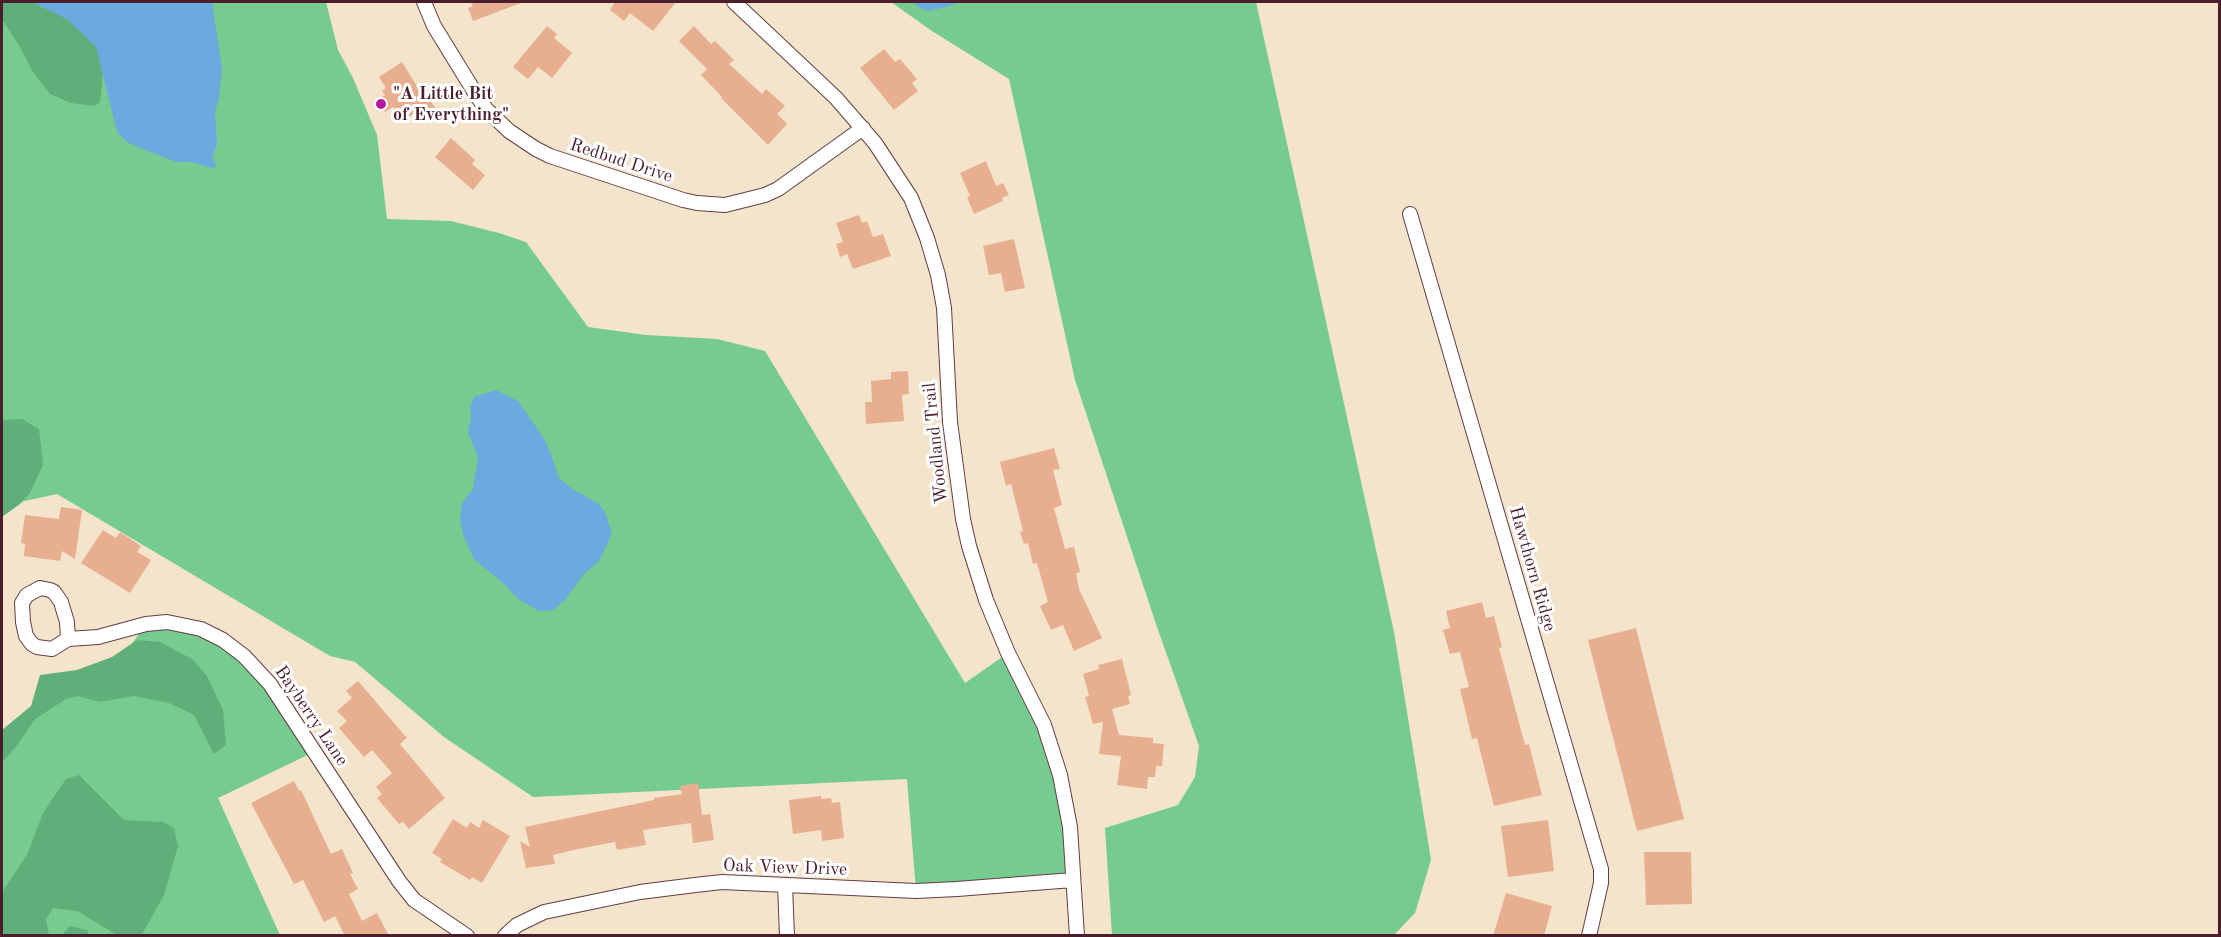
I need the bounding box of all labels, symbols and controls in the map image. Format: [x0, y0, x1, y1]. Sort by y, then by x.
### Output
place label: "A Little Bit of Everything" [393, 83, 509, 125]
marker: "A Little Bit of Everything" [374, 97, 388, 111]
street label: Redbud Drive [567, 134, 675, 188]
street label: Woodland Trail [919, 381, 953, 505]
street label: Hawthorn Ridge [1504, 504, 1560, 634]
street label: Bayberry Lane [270, 662, 352, 770]
street label: Oak View Drive [722, 855, 848, 881]

